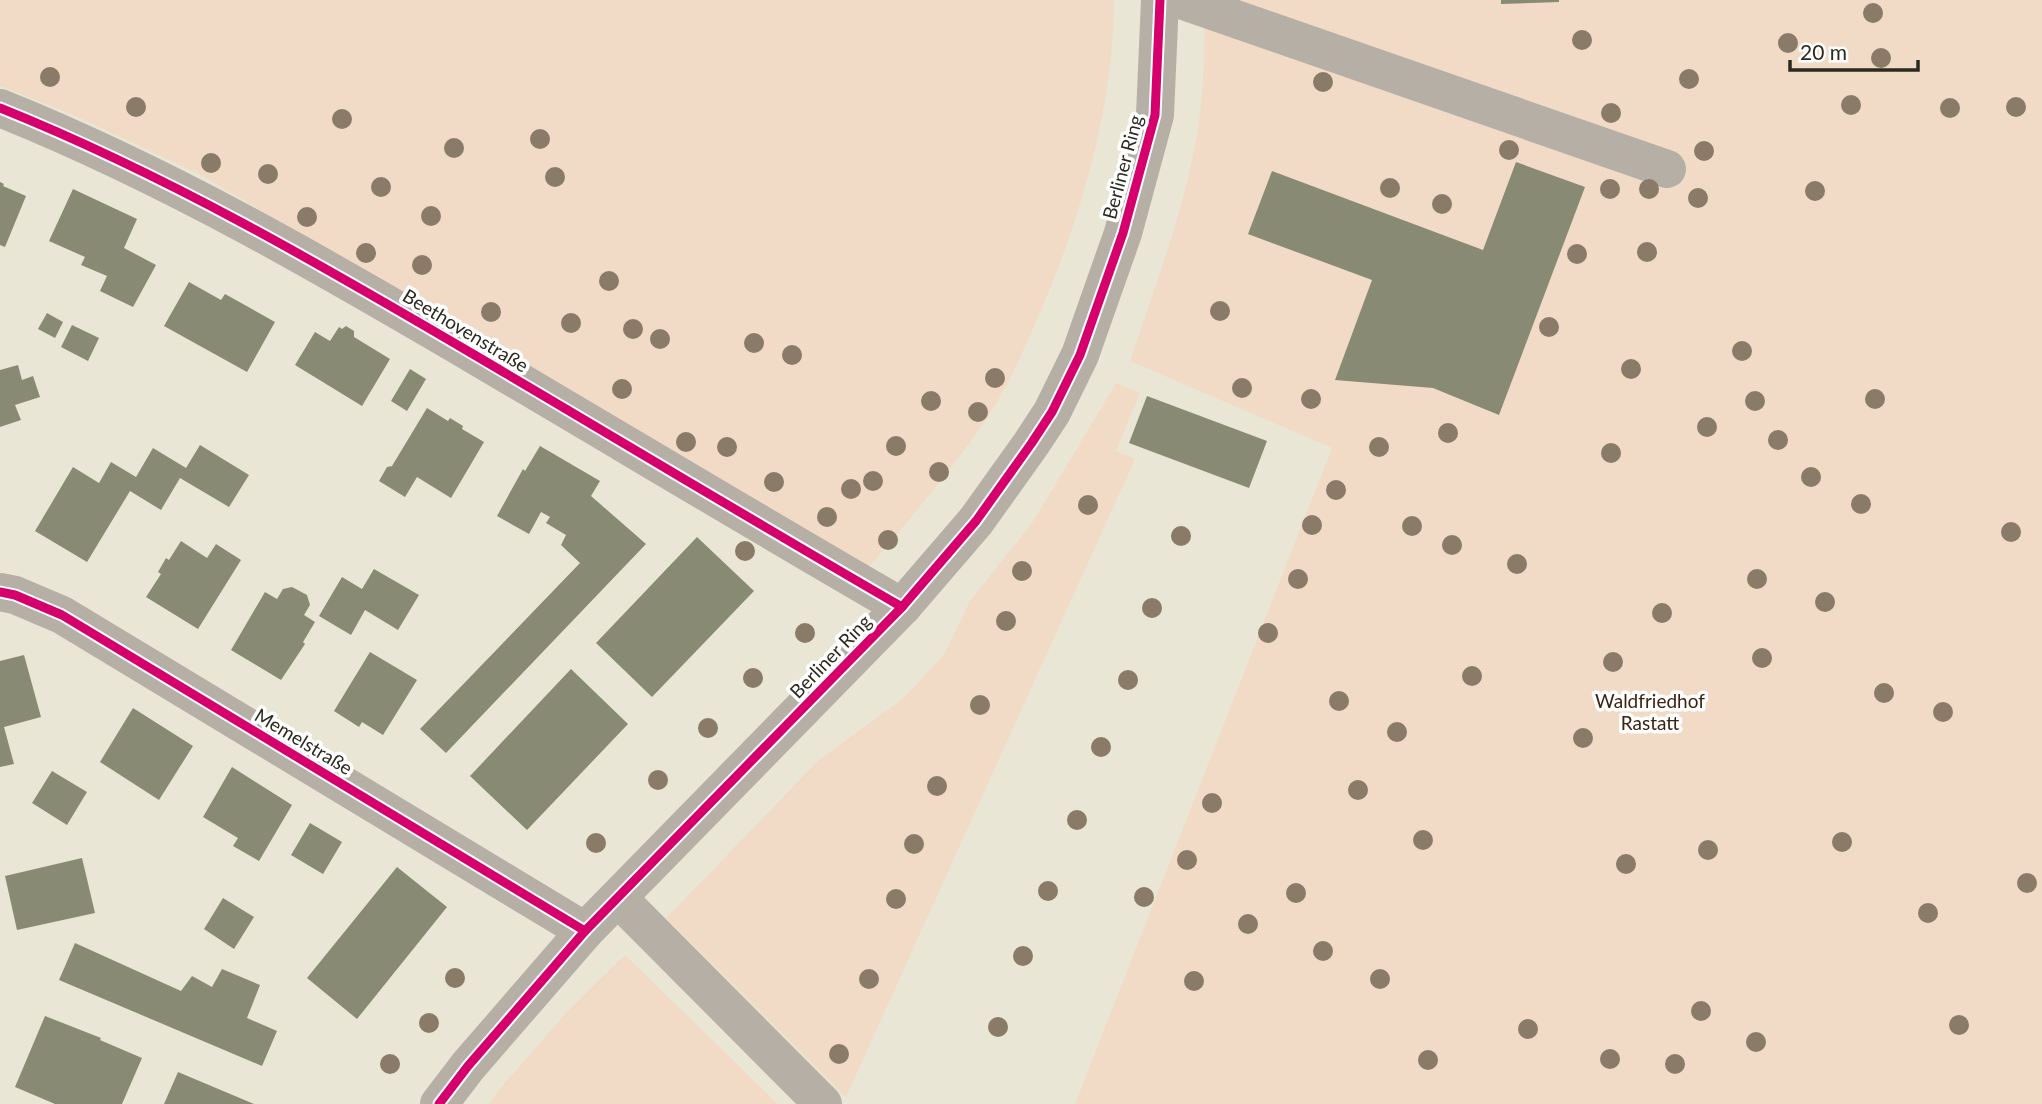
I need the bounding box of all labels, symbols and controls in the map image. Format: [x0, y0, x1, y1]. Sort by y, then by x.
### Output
scale bar [1790, 28, 1918, 72]
text: 20 m [1800, 39, 1847, 64]
street label: Berliner Ring [1097, 112, 1147, 222]
street label: Beethovenstraße [399, 283, 533, 377]
street label: Berliner Ring [785, 609, 876, 702]
park label: Waldfriedhof Rastatt [1595, 689, 1705, 734]
street label: Memelstraße [251, 703, 357, 779]

